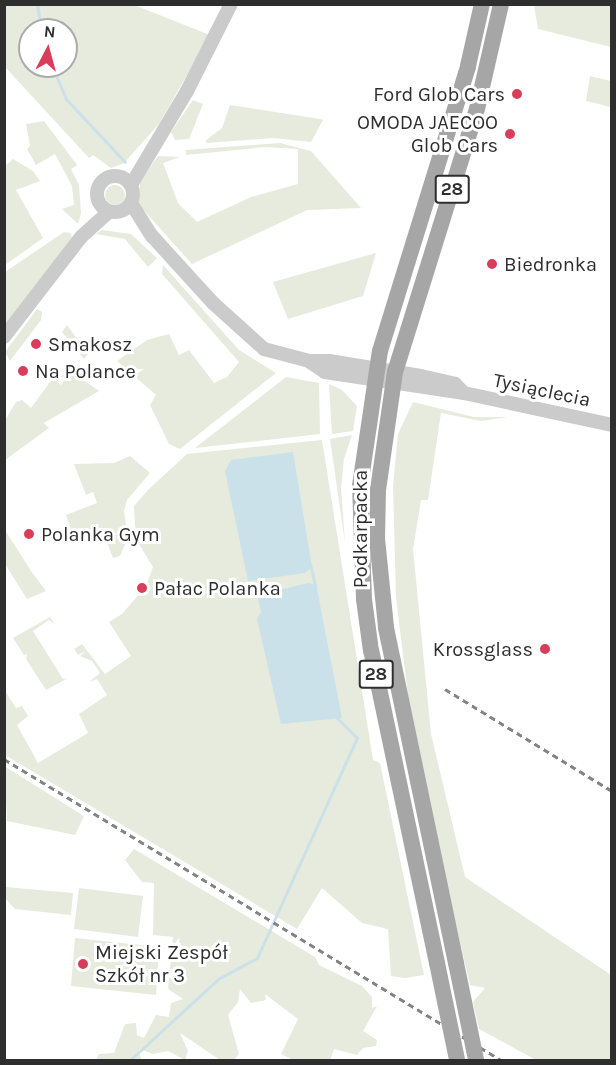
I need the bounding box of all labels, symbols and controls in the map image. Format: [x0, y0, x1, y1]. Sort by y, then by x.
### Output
north arrow [18, 18, 78, 78]
text: N [43, 22, 56, 42]
place label: Ford Glob Cars [373, 82, 505, 106]
marker: Ford Glob Cars [510, 87, 524, 101]
place label: OMODA JAECOO Glob Cars [357, 110, 498, 157]
marker: OMODA JAECOO Glob Cars [503, 127, 517, 141]
road number: 28 [434, 174, 470, 204]
place label: Biedronka [504, 252, 597, 276]
marker: Biedronka [485, 257, 499, 271]
place label: Smakosz [48, 332, 132, 356]
marker: Smakosz [29, 337, 43, 351]
place label: Na Polance [35, 359, 136, 383]
marker: Na Polance [16, 364, 30, 378]
street label: Tysiąclecia [491, 368, 593, 412]
street label: Podkarpacka [348, 470, 372, 588]
place label: Polanka Gym [41, 522, 160, 546]
marker: Polanka Gym [22, 527, 36, 541]
place label: Pałac Polanka [154, 576, 281, 600]
marker: Pałac Polanka [135, 581, 149, 595]
place label: Krossglass [433, 637, 533, 661]
marker: Krossglass [538, 642, 552, 656]
road number: 28 [358, 659, 394, 689]
place label: Miejski Zespół Szkół nr 3 [95, 940, 228, 987]
marker: Miejski Zespół Szkół nr 3 [76, 957, 90, 971]

